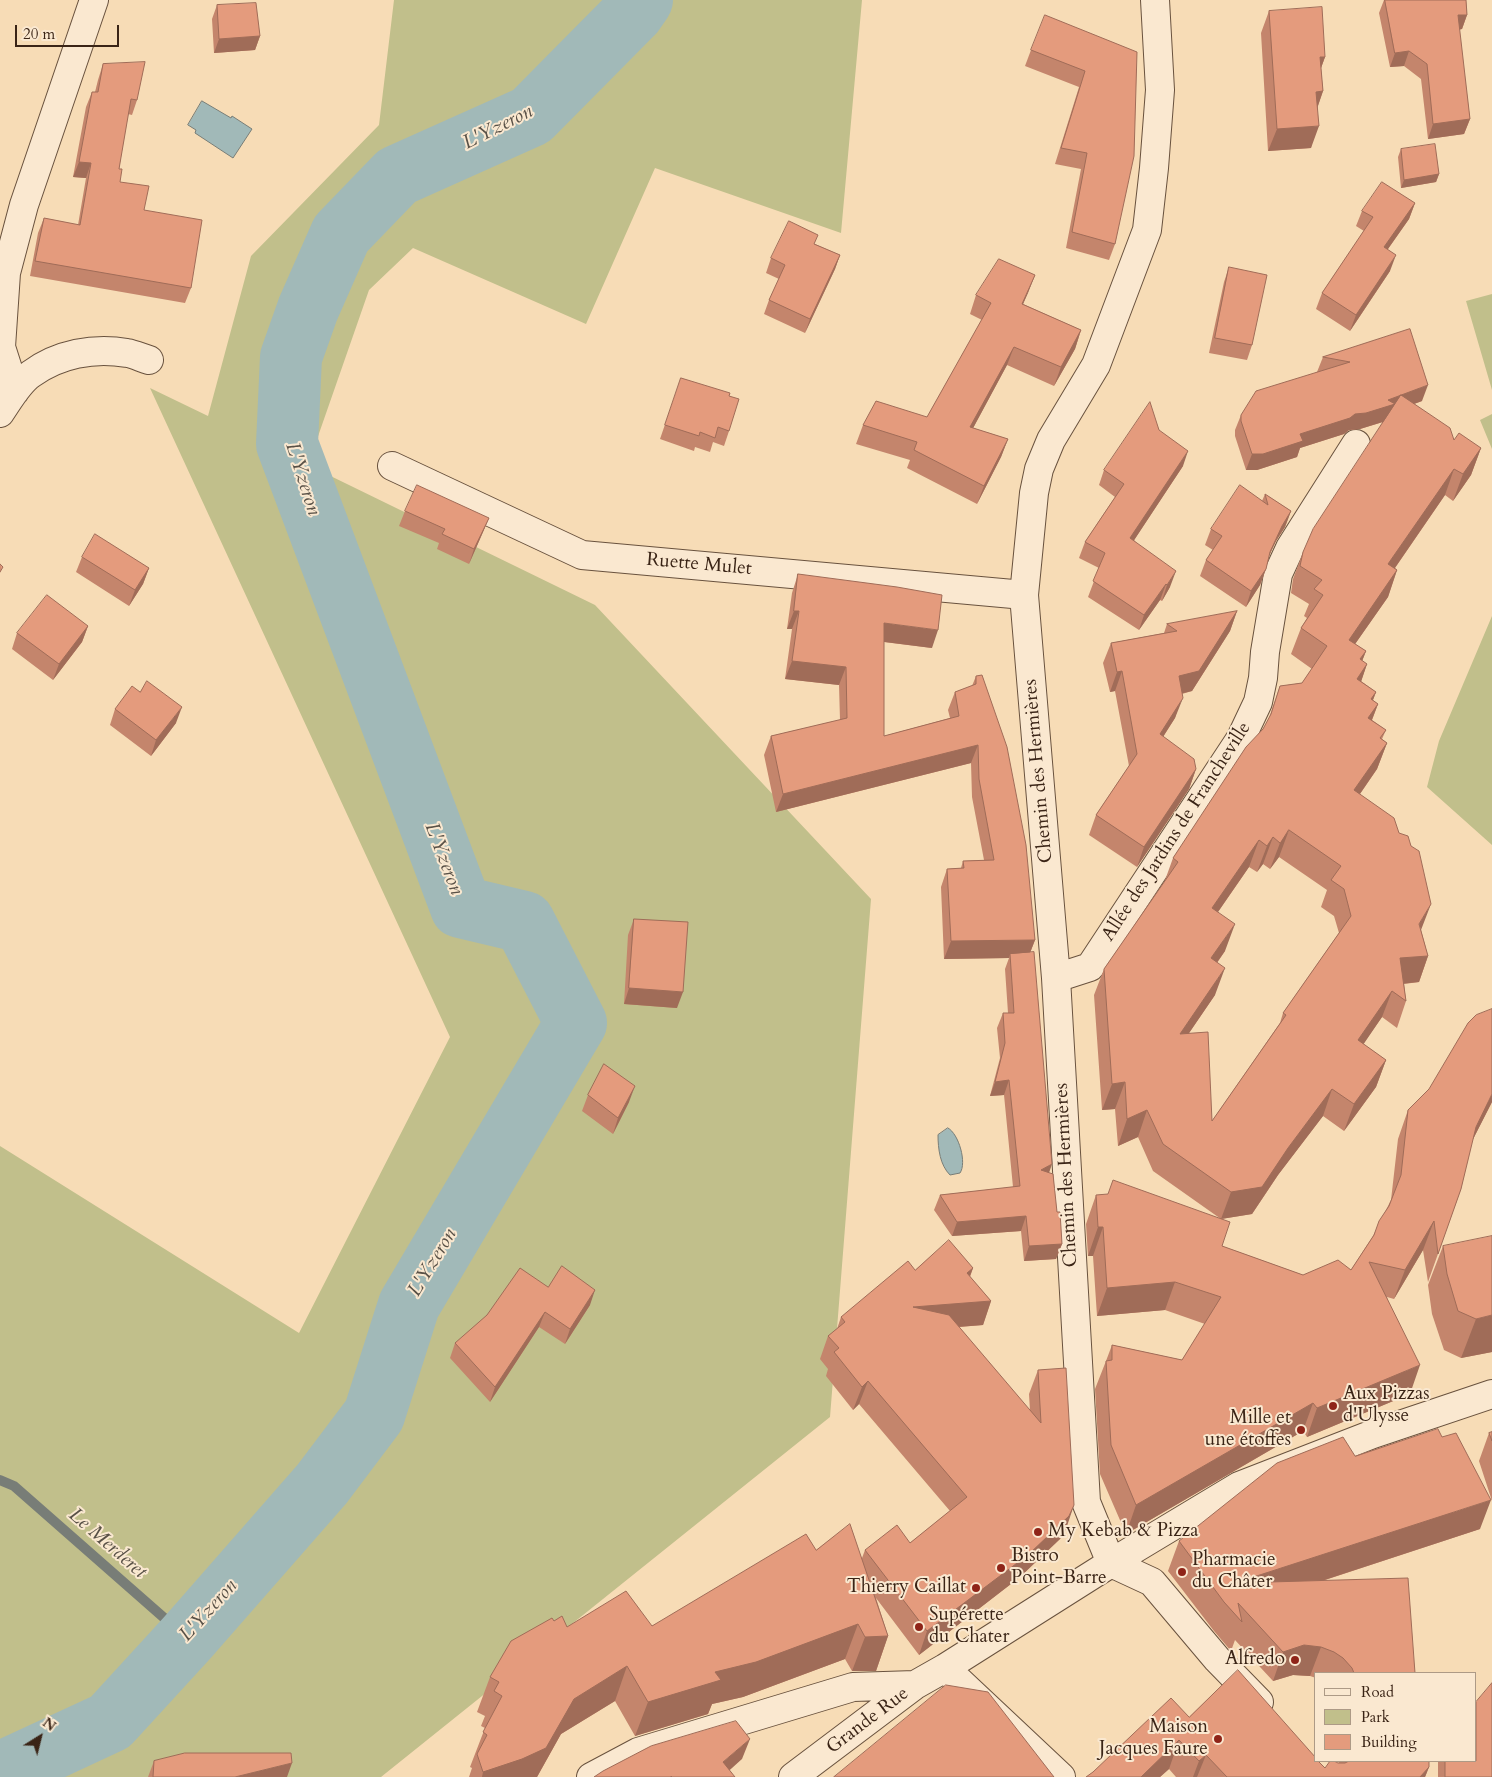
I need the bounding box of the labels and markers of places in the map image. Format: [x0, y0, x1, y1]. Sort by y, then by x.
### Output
place label: Aux Pizzas d'Ulysse [1343, 1384, 1430, 1428]
marker: Aux Pizzas d'Ulysse [1327, 1400, 1339, 1412]
place label: Mille et une étoffes [1205, 1408, 1291, 1452]
marker: Mille et une étoffes [1295, 1424, 1307, 1436]
place label: My Kebab & Pizza [1048, 1521, 1198, 1543]
marker: My Kebab & Pizza [1032, 1526, 1044, 1538]
place label: Bistro Point-Barre [1011, 1546, 1107, 1590]
place label: Pharmacie du Châter [1192, 1550, 1276, 1594]
marker: Bistro Point-Barre [995, 1562, 1007, 1574]
marker: Pharmacie du Châter [1176, 1566, 1188, 1578]
place label: Thierry Caillat [847, 1577, 966, 1599]
marker: Thierry Caillat [970, 1582, 982, 1594]
place label: Supérette du Chater [929, 1605, 1009, 1649]
marker: Supérette du Chater [913, 1621, 925, 1633]
place label: Alfredo [1225, 1649, 1285, 1671]
marker: Alfredo [1289, 1654, 1301, 1666]
place label: Maison Jacques Faure [1099, 1717, 1208, 1761]
marker: Maison Jacques Faure [1212, 1733, 1224, 1745]

